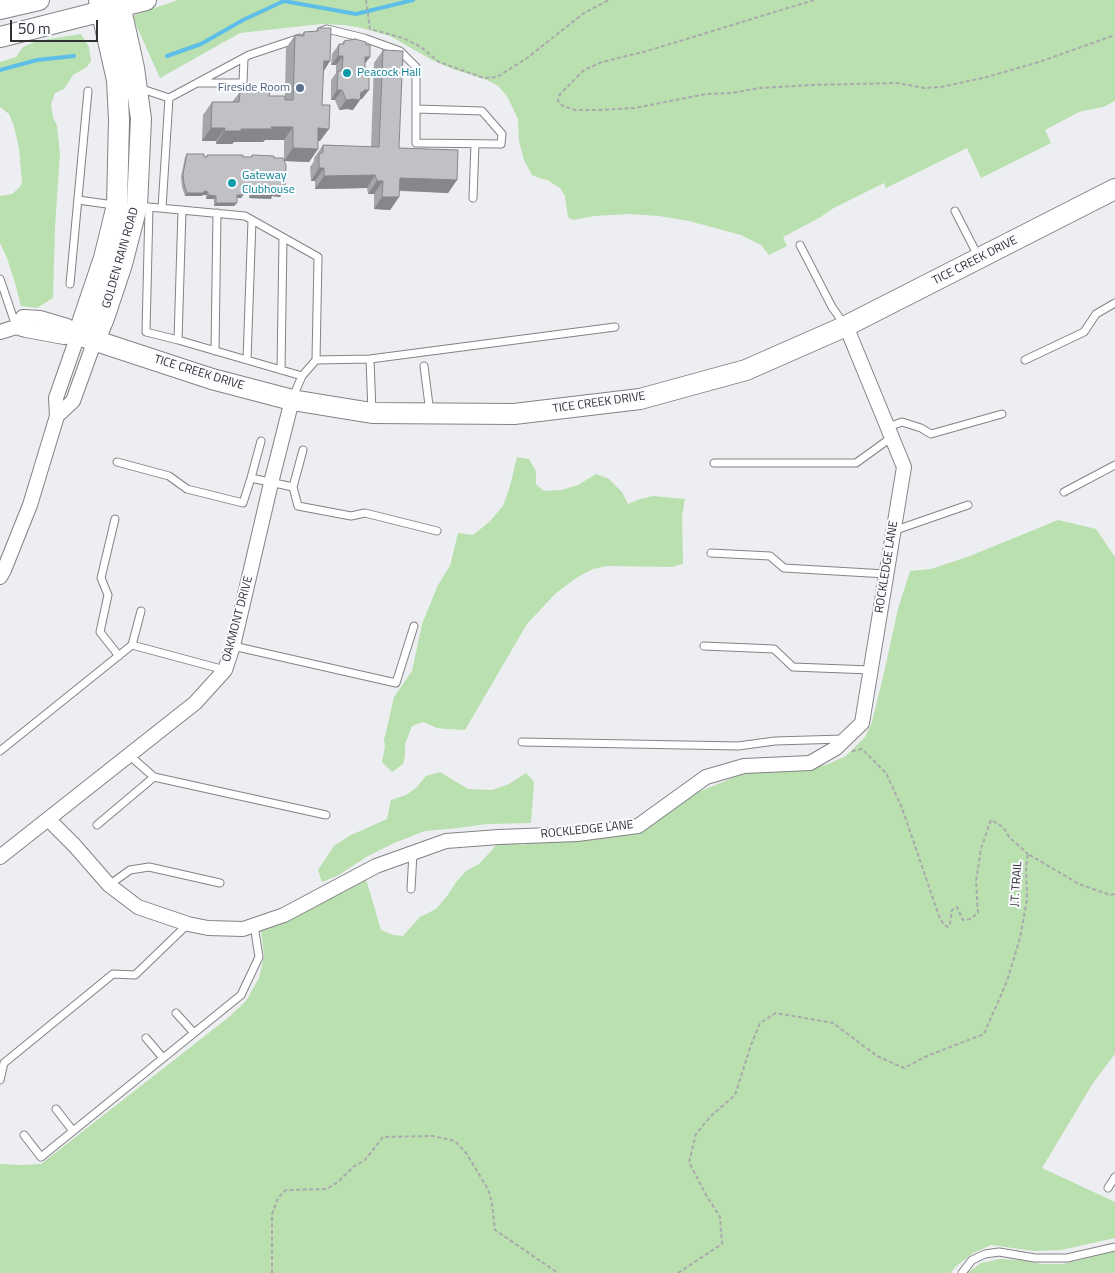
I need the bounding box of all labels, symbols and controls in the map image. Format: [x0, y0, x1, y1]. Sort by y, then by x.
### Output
scale bar [12, 10, 100, 42]
text: 50 m [18, 17, 51, 40]
place label: Peacock Hall [357, 66, 421, 80]
marker: Peacock Hall [341, 67, 353, 79]
place label: Fireside Room [218, 81, 290, 95]
marker: Fireside Room [294, 82, 306, 94]
place label: Gateway Clubhouse [242, 169, 295, 197]
marker: Gateway Clubhouse [226, 177, 238, 189]
street label: GOLDEN RAIN ROAD [100, 206, 142, 310]
street label: TICE CREEK DRIVE [930, 233, 1020, 289]
street label: TICE CREEK DRIVE [152, 352, 246, 394]
street label: TICE CREEK DRIVE [552, 389, 646, 417]
street label: ROCKLEDGE LANE [873, 520, 901, 614]
street label: OAKMONT DRIVE [220, 574, 256, 664]
street label: ROCKLEDGE LANE [540, 818, 634, 842]
street label: J.T. TRAIL [1008, 861, 1026, 907]

